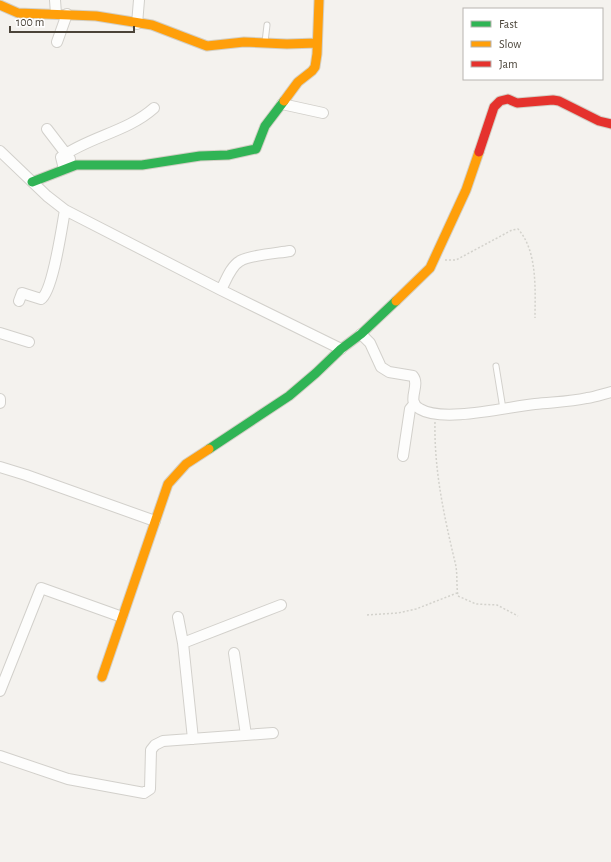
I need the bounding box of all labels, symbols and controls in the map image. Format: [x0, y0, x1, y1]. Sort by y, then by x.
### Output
scale bar [10, 8, 134, 34]
legend [463, 8, 603, 80]
text: 100 m [16, 16, 44, 28]
text: Fast [499, 18, 518, 30]
text: Slow [499, 38, 521, 50]
text: Jam [499, 58, 518, 70]

